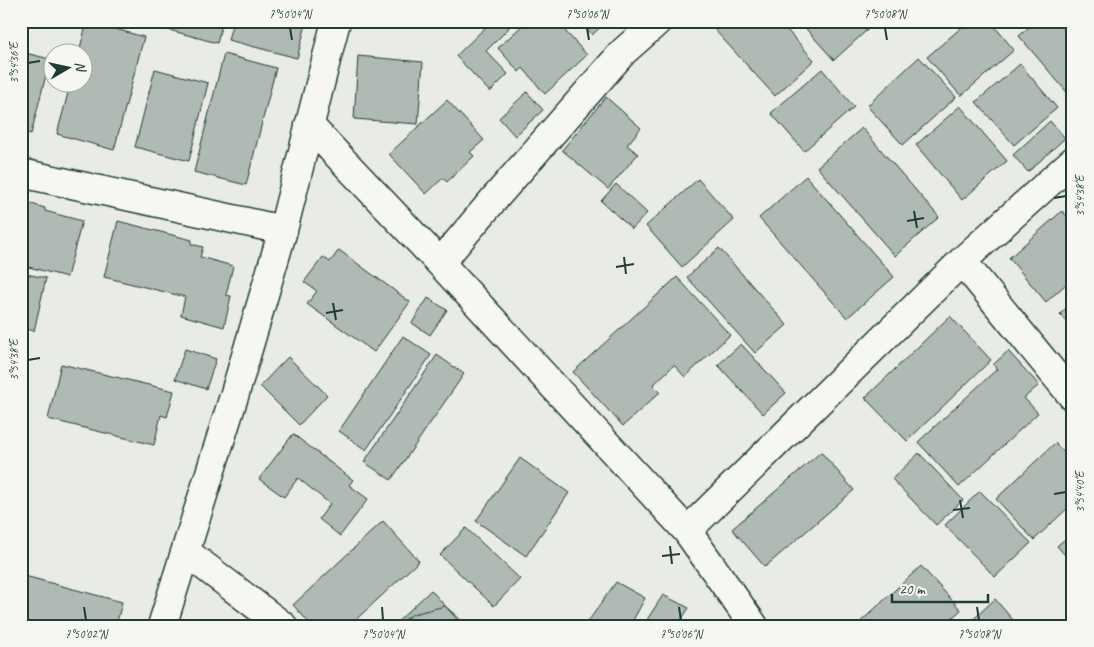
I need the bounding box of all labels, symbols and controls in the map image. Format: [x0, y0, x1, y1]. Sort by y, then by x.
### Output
text: 7°50'04"N [269, 6, 313, 22]
text: 7°50'06"N [566, 6, 610, 22]
text: 7°50'08"N [864, 6, 908, 22]
text: 3°54'36"E [6, 41, 22, 84]
north arrow [42, 42, 92, 92]
text: N [71, 60, 90, 74]
text: 3°54'38"E [1072, 174, 1088, 217]
text: 3°54'38"E [6, 338, 22, 381]
text: 3°54'40"E [1072, 470, 1088, 513]
scale bar [892, 572, 988, 604]
text: 20 m [899, 580, 926, 599]
text: 7°50'02"N [65, 626, 109, 642]
text: 7°50'04"N [362, 626, 406, 642]
text: 7°50'06"N [660, 626, 704, 642]
text: 7°50'08"N [958, 626, 1002, 642]

